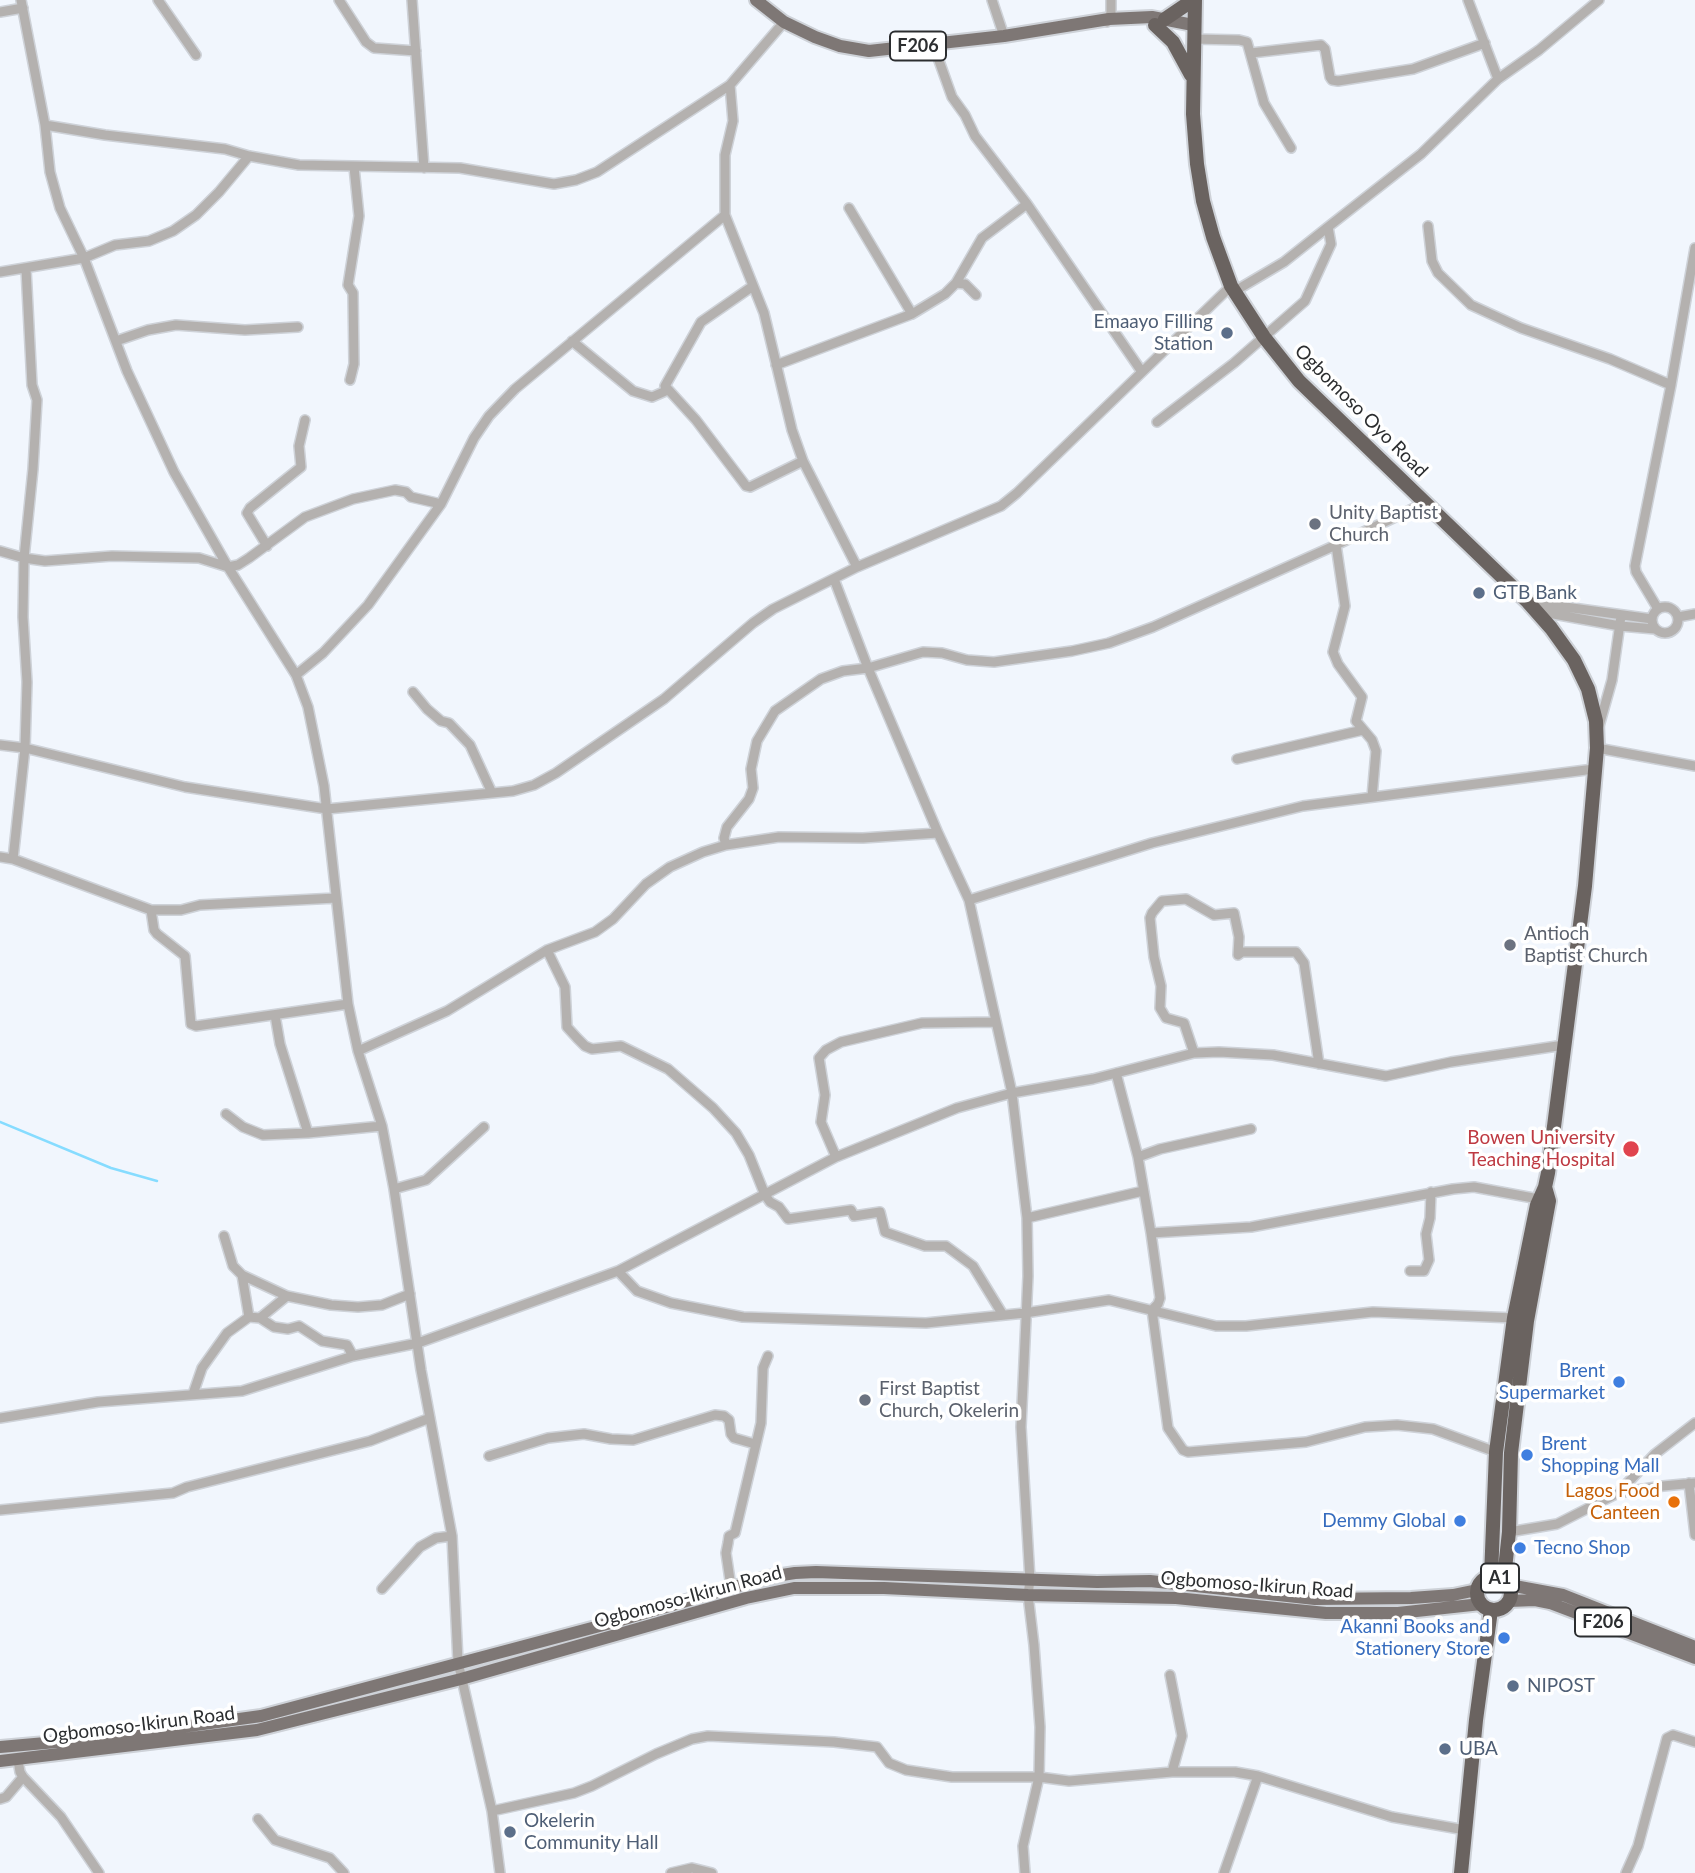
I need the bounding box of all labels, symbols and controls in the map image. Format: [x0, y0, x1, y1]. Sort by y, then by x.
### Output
road number: F206 [890, 32, 946, 60]
place label: Emaayo Filling Station [1094, 311, 1213, 355]
marker: Emaayo Filling Station [1219, 325, 1235, 341]
street label: Ogbomoso Oyo Road [1290, 340, 1432, 482]
place label: Unity Baptist Church [1329, 502, 1438, 546]
marker: Unity Baptist Church [1307, 516, 1323, 532]
place label: GTB Bank [1493, 582, 1577, 604]
marker: GTB Bank [1471, 585, 1487, 601]
place label: Antioch Baptist Church [1524, 923, 1648, 967]
marker: Antioch Baptist Church [1502, 937, 1518, 953]
place label: Bowen University Teaching Hospital [1467, 1127, 1615, 1171]
marker: Bowen University Teaching Hospital [1621, 1139, 1641, 1159]
place label: Brent Supermarket [1499, 1360, 1605, 1404]
marker: Brent Supermarket [1611, 1374, 1627, 1390]
place label: First Baptist Church, Okelerin [879, 1378, 1019, 1422]
marker: First Baptist Church, Okelerin [857, 1392, 873, 1408]
place label: Brent Shopping Mall [1541, 1433, 1659, 1477]
marker: Brent Shopping Mall [1519, 1447, 1535, 1463]
place label: Lagos Food Canteen [1565, 1480, 1660, 1524]
marker: Lagos Food Canteen [1666, 1494, 1682, 1510]
place label: Demmy Global [1322, 1510, 1446, 1532]
marker: Demmy Global [1452, 1513, 1468, 1529]
place label: Tecno Shop [1534, 1537, 1630, 1559]
marker: Tecno Shop [1512, 1540, 1528, 1556]
street label: Ogbomoso-Ikirun Road [592, 1561, 784, 1633]
road number: A1 [1481, 1563, 1519, 1592]
street label: Ogbomoso-Ikirun Road [1160, 1567, 1354, 1603]
road number: F206 [1575, 1608, 1631, 1637]
place label: Akanni Books and Stationery Store [1340, 1616, 1490, 1660]
marker: Akanni Books and Stationery Store [1496, 1630, 1512, 1646]
place label: NIPOST [1527, 1675, 1595, 1697]
marker: NIPOST [1505, 1678, 1521, 1694]
street label: Ogbomoso-Ikirun Road [42, 1702, 236, 1748]
place label: UBA [1459, 1738, 1498, 1760]
marker: UBA [1437, 1741, 1453, 1757]
place label: Okelerin Community Hall [524, 1810, 658, 1854]
marker: Okelerin Community Hall [502, 1824, 518, 1840]

